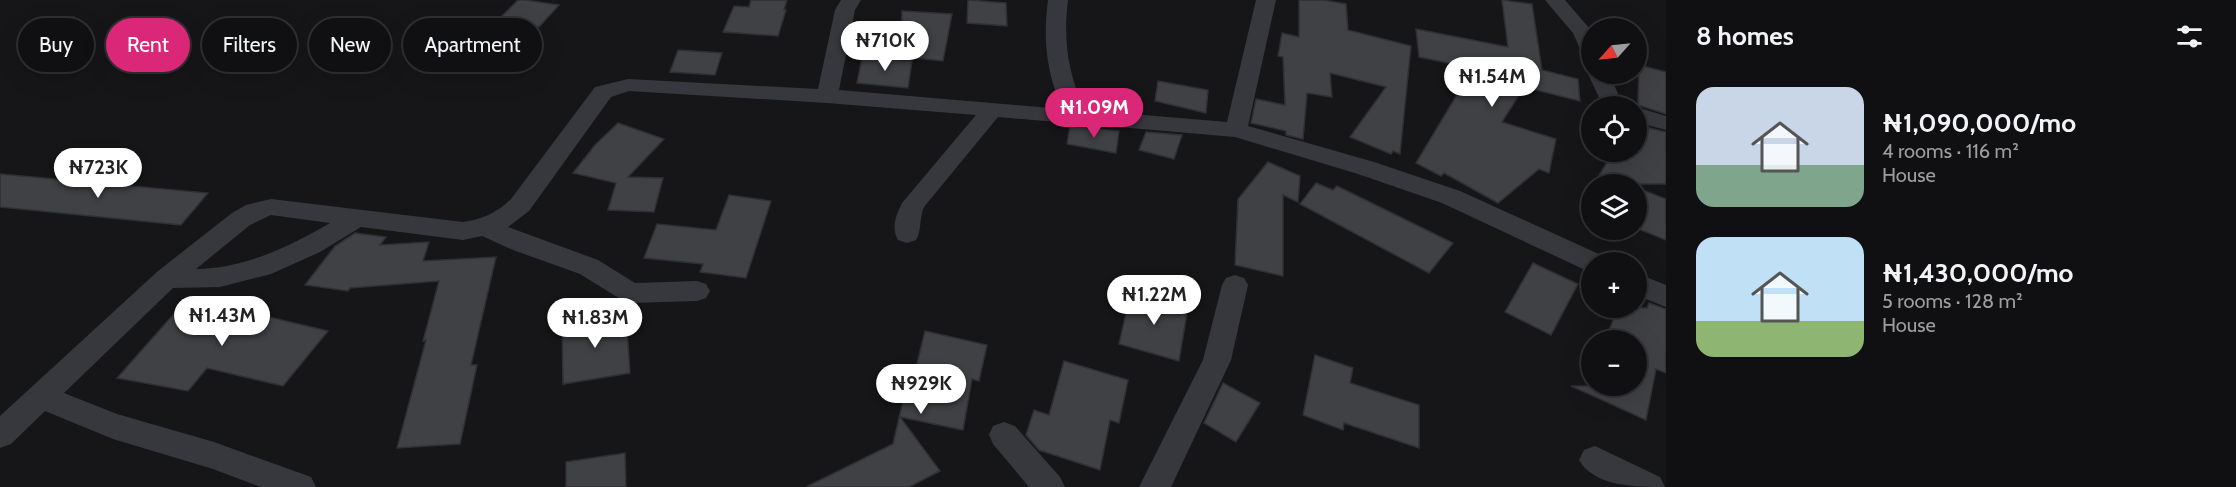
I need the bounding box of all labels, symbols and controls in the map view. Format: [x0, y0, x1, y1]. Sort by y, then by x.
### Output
chip: Buy [18, 18, 94, 72]
chip: Rent [106, 18, 190, 72]
chip: Filters [202, 18, 297, 72]
chip: New [309, 18, 391, 72]
chip: Apartment [403, 18, 542, 72]
north arrow [1581, 18, 1647, 84]
map controls [1581, 18, 1647, 396]
text: 8 homes [1696, 20, 1794, 52]
icon: filters [2173, 20, 2206, 53]
pin: ₦710K [843, 21, 927, 72]
text: ₦710K [855, 28, 915, 52]
pin: ₦1.54M [1443, 57, 1541, 108]
text: ₦1.54M [1458, 64, 1526, 88]
pin: ₦1.09M [1045, 88, 1143, 139]
text: ₦1.09M [1059, 95, 1129, 119]
button: locate [1581, 96, 1647, 162]
text: ₦1,090,000/mo [1882, 107, 2076, 139]
icon: home [1744, 111, 1816, 183]
text: 4 rooms · 116 m² [1882, 139, 2019, 163]
pin: ₦723K [56, 148, 140, 199]
text: ₦723K [68, 155, 128, 179]
text: House [1882, 163, 1936, 187]
button: layers [1581, 174, 1647, 240]
button: + [1581, 252, 1647, 318]
text: ₦1,430,000/mo [1882, 257, 2073, 289]
icon: home [1744, 261, 1816, 333]
pin: ₦1.22M [1105, 275, 1203, 326]
text: ₦1.22M [1121, 282, 1187, 306]
text: 5 rooms · 128 m² [1882, 289, 2023, 313]
pin: ₦1.43M [173, 296, 271, 347]
pin: ₦1.83M [546, 298, 644, 349]
text: ₦1.43M [188, 303, 256, 327]
text: ₦1.83M [561, 305, 629, 329]
text: House [1882, 313, 1936, 337]
button: − [1581, 330, 1647, 396]
pin: ₦929K [879, 364, 963, 415]
text: ₦929K [890, 371, 952, 395]

